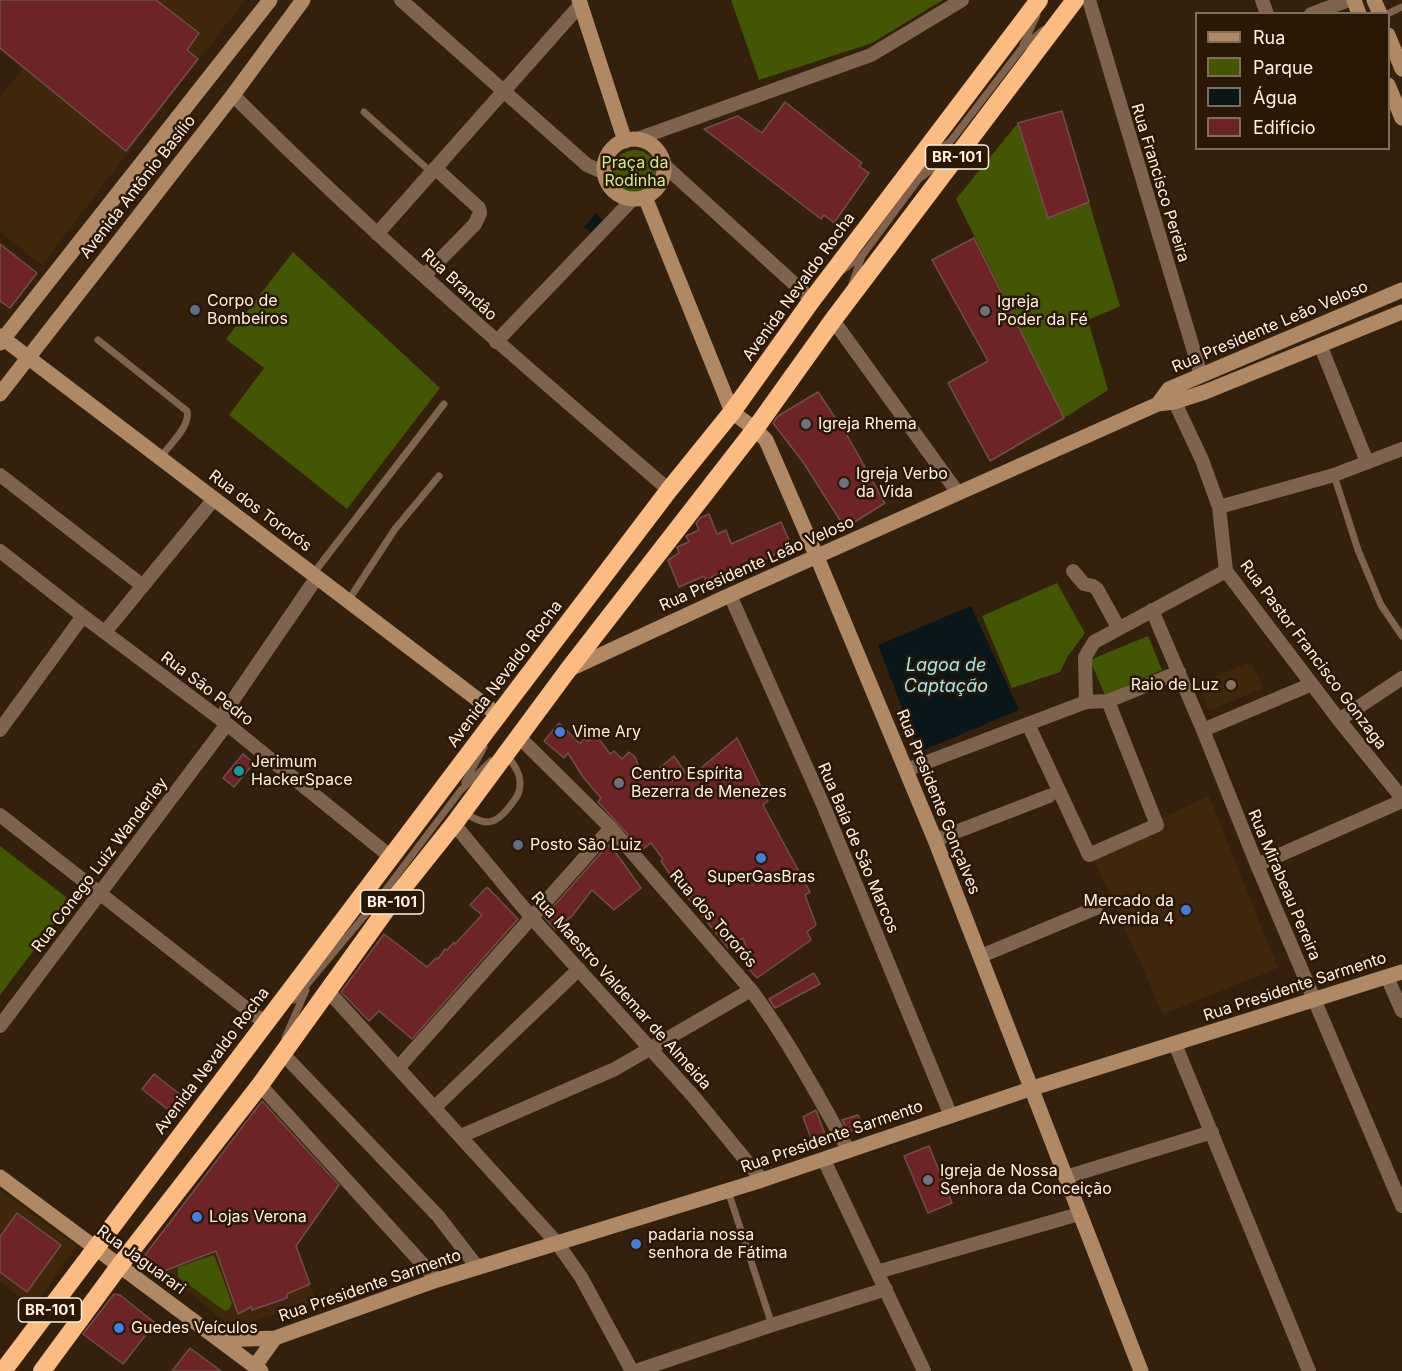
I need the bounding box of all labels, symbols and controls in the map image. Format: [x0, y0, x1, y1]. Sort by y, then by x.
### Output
legend [1195, 12, 1390, 150]
text: Rua [1253, 27, 1285, 48]
text: Parque [1253, 57, 1313, 78]
text: Água [1253, 87, 1297, 108]
street label: Rua Francisco Pereira [1127, 101, 1193, 265]
street label: Avenida Antônio Basílio [76, 112, 200, 262]
text: Edifício [1253, 117, 1316, 138]
road number: BR-101 [926, 145, 988, 169]
park label: Praça da Rodinha [602, 153, 668, 191]
street label: Avenida Nevaldo Rocha [739, 209, 859, 365]
street label: Rua Brandâo [417, 245, 501, 325]
street label: Rua Presidente Leão Veloso [1169, 277, 1371, 377]
place label: Corpo de Bombeiros [207, 291, 288, 329]
place label: Igreja Poder da Fé [997, 292, 1088, 330]
marker: Corpo de Bombeiros [188, 303, 202, 317]
marker: Igreja Poder da Fé [978, 304, 992, 318]
place label: Igreja Rhema [818, 414, 917, 434]
marker: Igreja Rhema [799, 417, 813, 431]
place label: Igreja Verbo da Vida [856, 464, 948, 502]
street label: Rua dos Tororós [205, 466, 315, 556]
marker: Igreja Verbo da Vida [837, 476, 851, 490]
street label: Rua Presidente Leão Veloso [657, 512, 857, 616]
street label: Rua Pastor Francisco Gonzaga [1236, 557, 1390, 753]
street label: Avenida Nevaldo Rocha [444, 597, 566, 751]
street label: Rua São Pedro [157, 648, 257, 730]
water label: Lagoa de Captação [904, 655, 988, 698]
place label: Raio de Luz [1131, 675, 1219, 695]
marker: Raio de Luz [1224, 678, 1238, 692]
street label: Rua Presidente Gonçalves [892, 707, 984, 897]
place label: Vime Ary [572, 722, 641, 742]
marker: Vime Ary [553, 725, 567, 739]
place label: Jerimum HackerSpace [251, 752, 352, 790]
street label: Rua Baía de São Marcos [813, 760, 903, 936]
marker: Jerimum HackerSpace [232, 764, 246, 778]
place label: Centro Espírita Bezerra de Menezes [631, 764, 787, 802]
street label: Rua Conego Luiz Wanderley [28, 774, 172, 956]
marker: Centro Espírita Bezerra de Menezes [612, 776, 626, 790]
street label: Rua Mirabeau Pereira [1243, 807, 1325, 963]
place label: Posto São Luiz [530, 835, 642, 855]
marker: Posto São Luiz [511, 838, 525, 852]
marker: SuperGasBras [754, 851, 768, 865]
street label: Rua dos Tororós [665, 866, 761, 972]
place label: SuperGasBras [707, 867, 815, 887]
street label: Rua Maestro Valdemar de Almeida [527, 888, 715, 1094]
road number: BR-101 [360, 890, 424, 914]
place label: Mercado da Avenida 4 [1084, 891, 1174, 929]
marker: Mercado da Avenida 4 [1179, 903, 1193, 917]
street label: Rua Presidente Sarmento [1201, 948, 1389, 1026]
street label: Avenida Nevaldo Rocha [151, 984, 273, 1138]
street label: Rua Presidente Sarmento [738, 1097, 926, 1177]
place label: Igreja de Nossa Senhora da Conceição [940, 1161, 1112, 1199]
marker: Igreja de Nossa Senhora da Conceição [921, 1173, 935, 1187]
place label: Lojas Verona [209, 1207, 307, 1227]
marker: Lojas Verona [190, 1210, 204, 1224]
street label: Rua Jaguarari [93, 1221, 189, 1299]
place label: padaria nossa senhora de Fátima [648, 1225, 788, 1263]
marker: padaria nossa senhora de Fátima [629, 1237, 643, 1251]
street label: Rua Presidente Sarmento [276, 1246, 464, 1326]
road number: BR-101 [19, 1298, 82, 1322]
place label: Guedes Veículos [131, 1318, 258, 1338]
marker: Guedes Veículos [112, 1321, 126, 1335]

